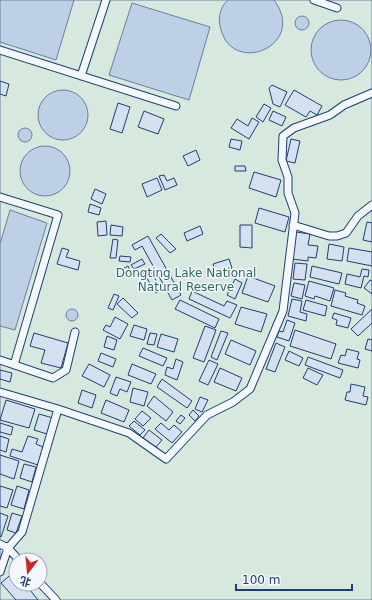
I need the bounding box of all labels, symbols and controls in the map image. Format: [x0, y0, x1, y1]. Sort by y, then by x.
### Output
park label: Dongting Lake National Natural Reserve [116, 266, 256, 294]
north arrow [8, 552, 48, 592]
scale bar [236, 566, 352, 592]
text: 北 [18, 573, 32, 589]
text: 100 m [242, 573, 280, 587]

